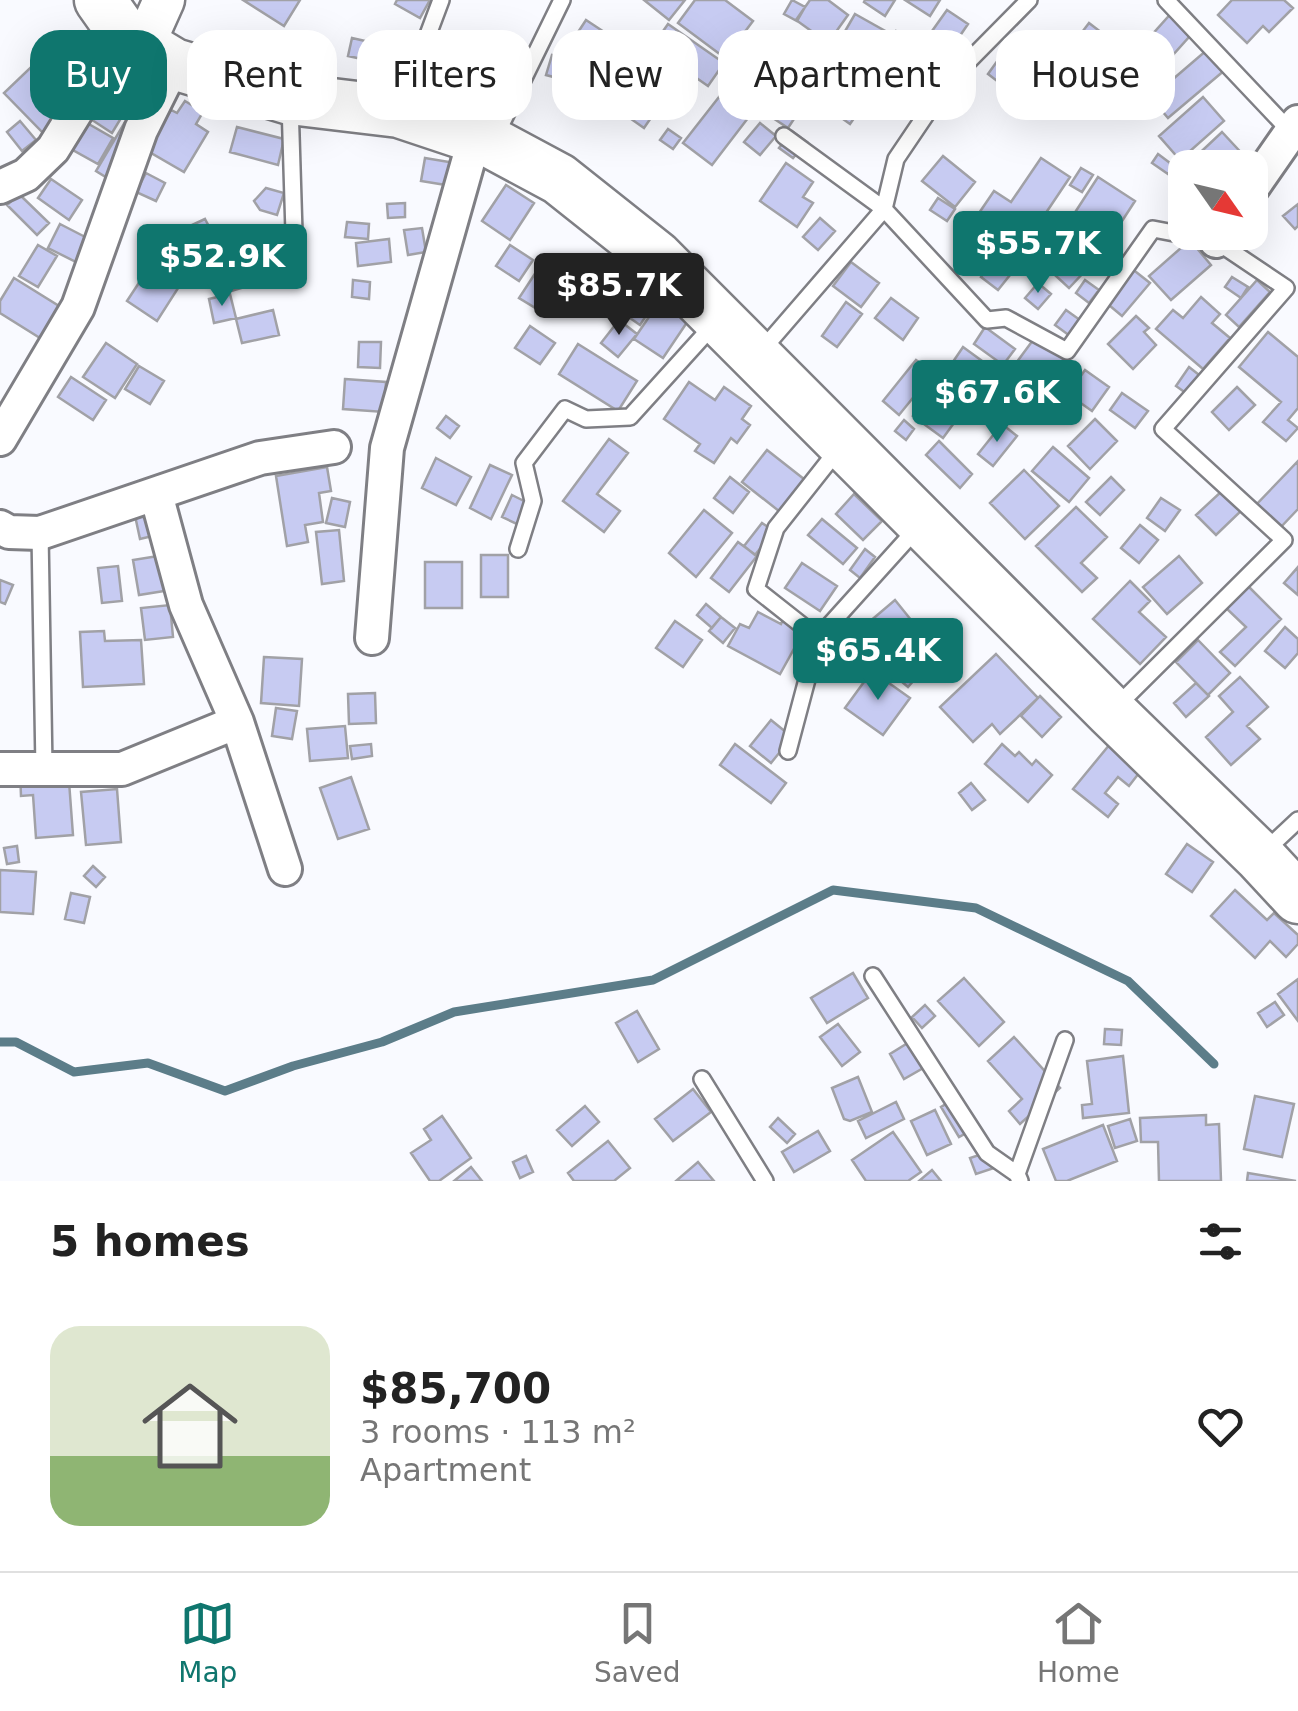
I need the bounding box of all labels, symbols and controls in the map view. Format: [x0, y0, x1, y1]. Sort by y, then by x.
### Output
chip: Buy [30, 30, 167, 120]
chip: Rent [187, 30, 337, 120]
chip: Filters [357, 30, 532, 120]
chip: New [552, 30, 698, 120]
chip: Apartment [718, 30, 976, 120]
chip: House [996, 30, 1175, 120]
north arrow [1168, 150, 1268, 250]
map controls [1168, 150, 1268, 250]
pin: $55.7K [957, 211, 1119, 296]
pin: $52.9K [141, 224, 303, 309]
text: $55.7K [975, 224, 1101, 262]
text: $52.9K [159, 237, 285, 275]
pin: $85.7K [538, 253, 700, 338]
text: $85.7K [556, 266, 682, 304]
pin: $67.6K [916, 360, 1078, 445]
text: $67.6K [934, 373, 1060, 411]
pin: $65.4K [797, 618, 959, 703]
text: $65.4K [815, 631, 941, 669]
icon: filters [1193, 1214, 1248, 1269]
text: 5 homes [50, 1217, 250, 1266]
text: $85,700 [360, 1364, 551, 1413]
icon: home [130, 1366, 250, 1486]
icon: heart [1193, 1399, 1248, 1454]
text: 3 rooms · 113 m² [360, 1413, 636, 1451]
text: Apartment [360, 1451, 531, 1489]
tab: Map [178, 1596, 237, 1689]
tab: Saved [594, 1596, 680, 1689]
tab: Home [1037, 1596, 1120, 1689]

